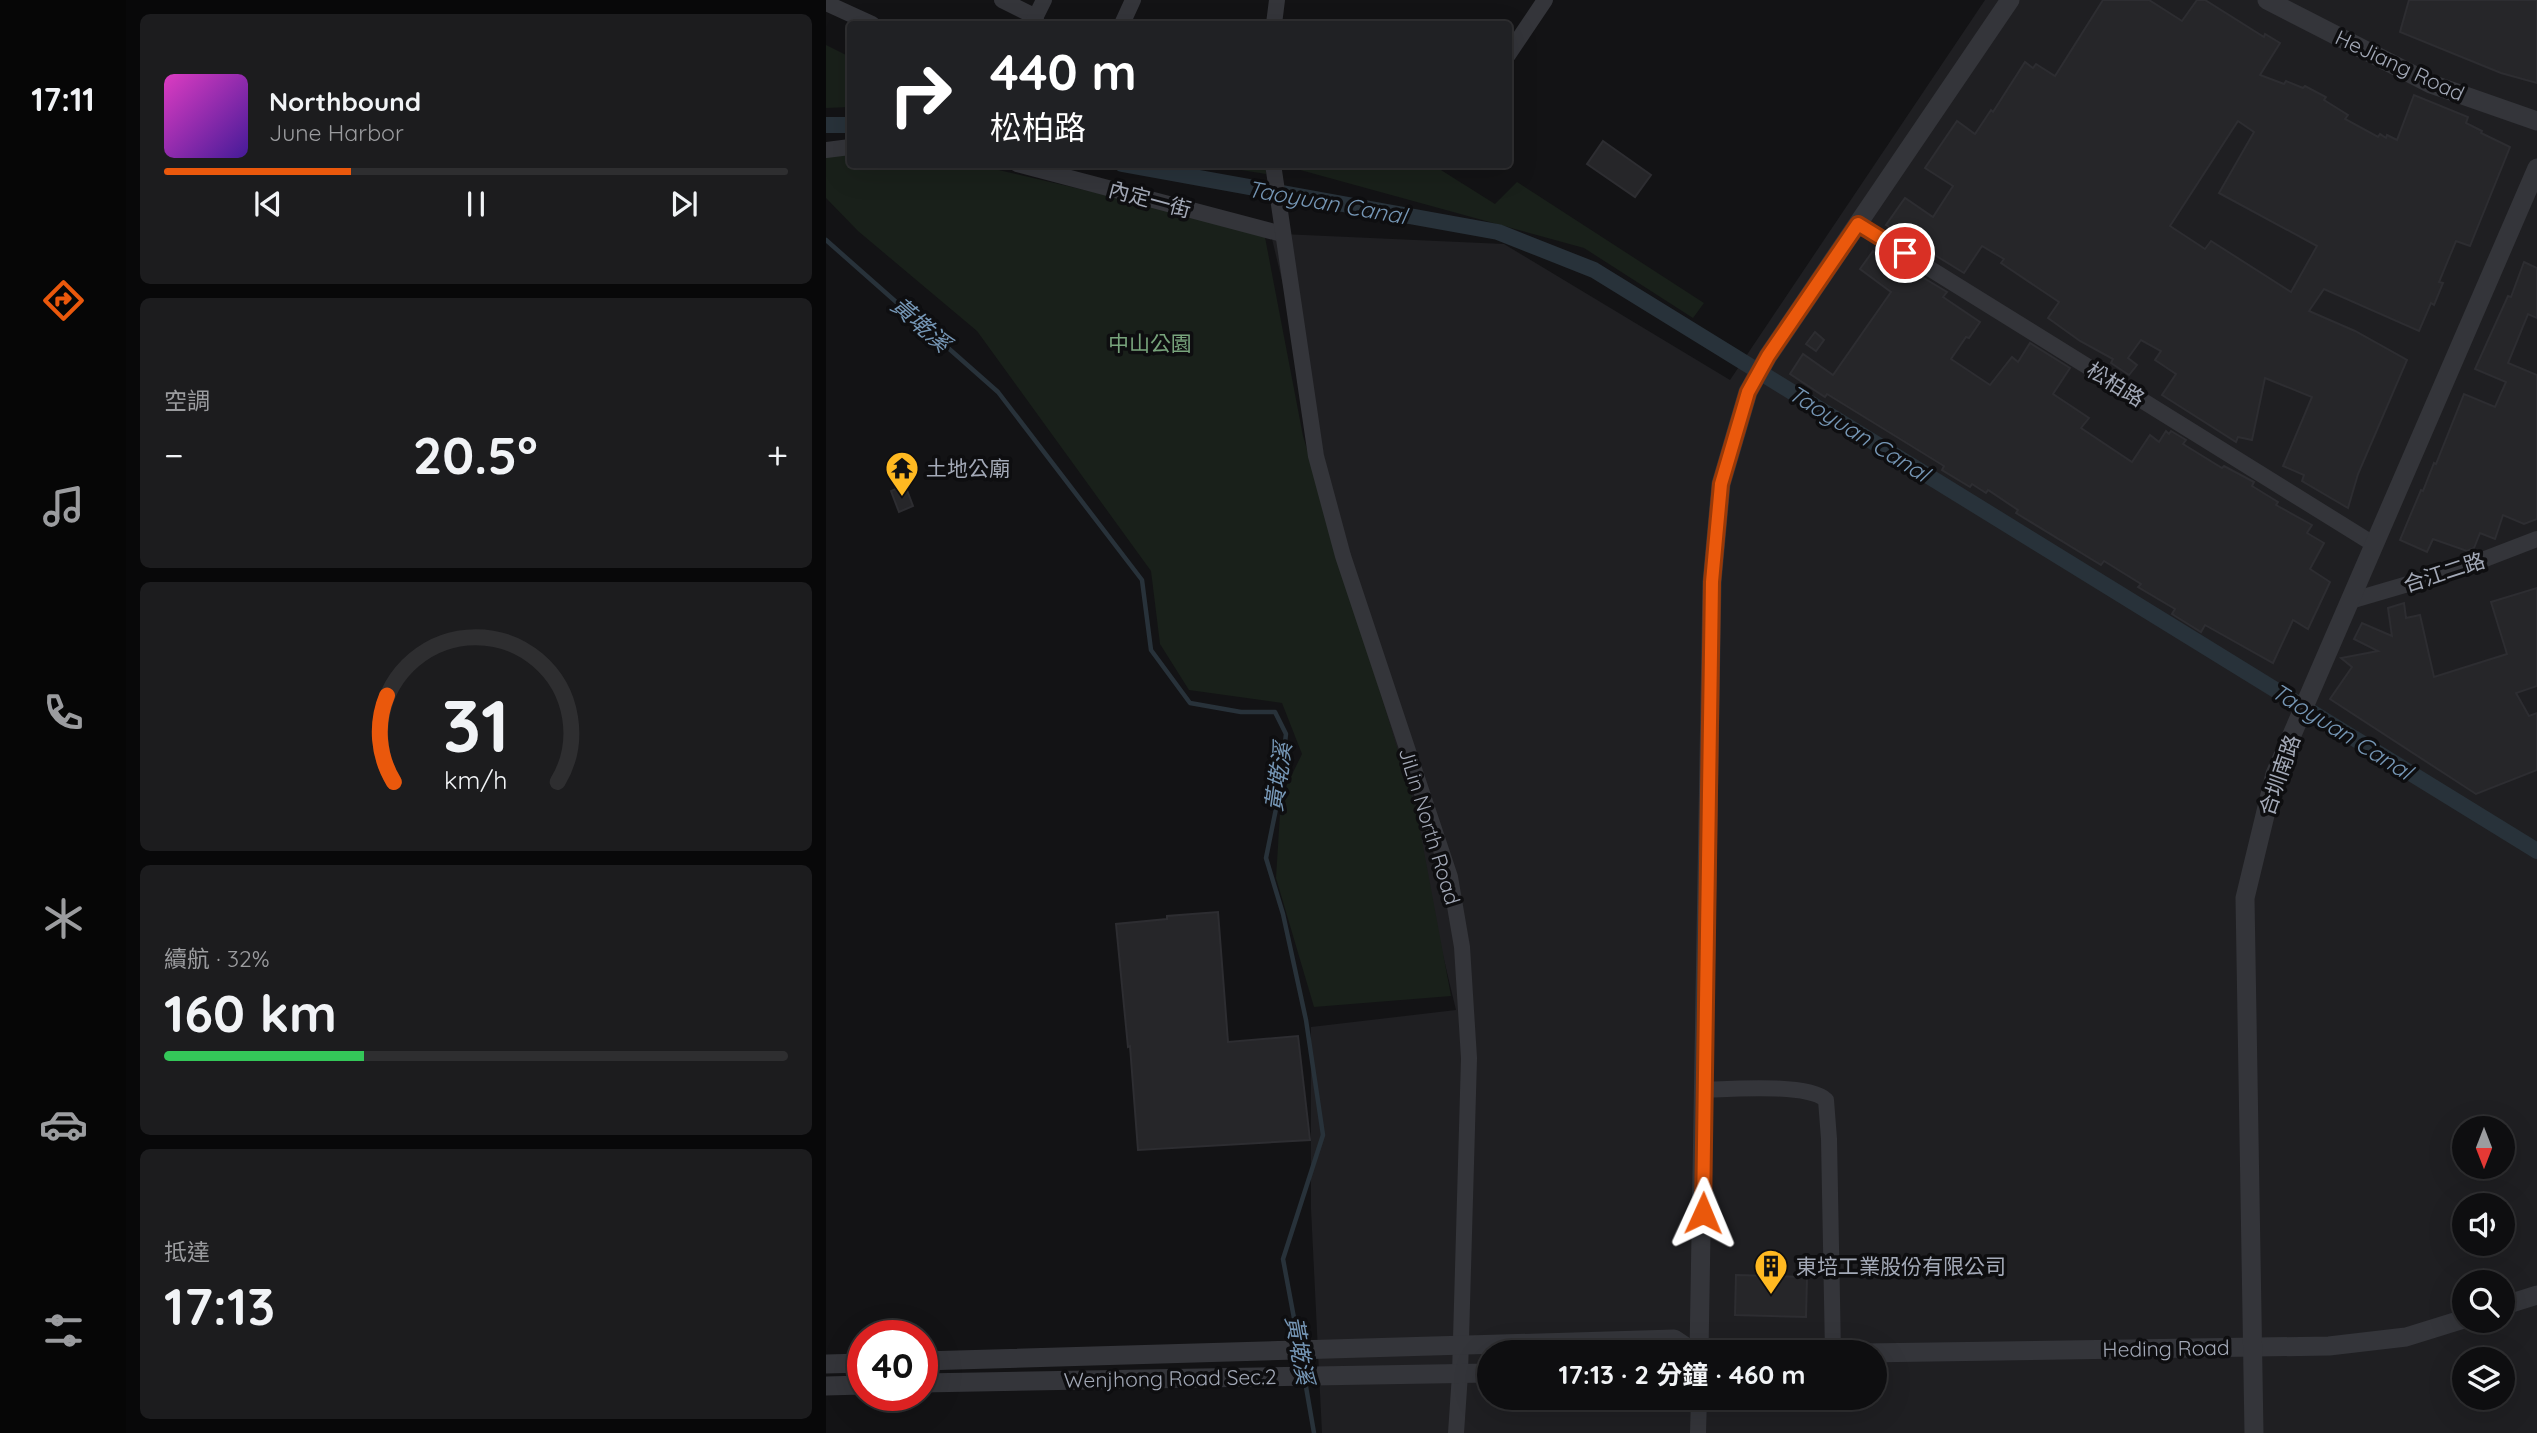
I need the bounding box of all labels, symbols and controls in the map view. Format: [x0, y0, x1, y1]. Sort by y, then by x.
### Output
street label: HeJiang Road [2331, 24, 2469, 106]
text: 440 m [990, 41, 1137, 102]
icon: right [875, 49, 966, 140]
text: 17:11 [31, 79, 95, 119]
text: Northbound [269, 85, 421, 118]
text: 松柏路 [990, 107, 1086, 147]
text: June Harbor [269, 118, 404, 147]
water label: Taoyuan Canal [1245, 174, 1411, 231]
street label: 內定一街 [1106, 176, 1194, 222]
icon: previous [249, 185, 287, 223]
icon: pause [457, 185, 495, 223]
icon: next [665, 185, 703, 223]
pin [1875, 223, 1935, 283]
icon: arrive [1886, 234, 1924, 272]
icon: directions [39, 276, 88, 325]
water label: 黃墘溪 [885, 290, 959, 360]
park label: 中山公園 [1108, 330, 1192, 356]
street label: 松柏路 [2082, 356, 2150, 412]
water label: Taoyuan Canal [1783, 378, 1937, 489]
text: 空調 [164, 386, 210, 415]
text: 20.5° [413, 422, 538, 487]
text: − [164, 431, 184, 479]
text: + [767, 431, 788, 479]
temple icon: 土地公廟 [883, 449, 921, 498]
place label: 土地公廟 [926, 455, 1010, 481]
icon: music [39, 482, 88, 531]
street label: 合江二路 [2400, 547, 2488, 597]
water label: Taoyuan Canal [2266, 676, 2420, 787]
text: 31 [442, 680, 510, 771]
icon: phone [39, 688, 88, 737]
street label: 合圳南路 [2253, 731, 2305, 819]
water label: 黃墘溪 [1259, 738, 1298, 813]
street label: JiLin North Road [1394, 744, 1466, 908]
text: km/h [444, 764, 508, 795]
icon: climate [39, 894, 88, 943]
text: 續航 · 32% [164, 944, 270, 973]
text: 160 km [164, 980, 337, 1045]
icon: car [39, 1100, 88, 1149]
north arrow [2452, 1116, 2515, 1180]
map controls [2452, 1116, 2515, 1410]
position arrow [1666, 1176, 1740, 1250]
button: sound [2452, 1193, 2515, 1256]
text: 抵達 [164, 1237, 210, 1266]
building icon: 東培工業股份有限公司 [1752, 1247, 1790, 1296]
place label: 東培工業股份有限公司 [1796, 1253, 2006, 1279]
button: search [2452, 1270, 2515, 1333]
text: 17:13 [164, 1273, 275, 1338]
icon: filters [39, 1306, 88, 1355]
water label: 黃墘溪 [1280, 1314, 1321, 1389]
speed limit sign: 40 [847, 1320, 938, 1411]
street label: Heding Road [2102, 1334, 2230, 1362]
button: layers [2452, 1347, 2515, 1410]
text: 17:13 · 2 分鐘 · 460 m [1558, 1358, 1806, 1391]
street label: Wenjhong Road Sec.2 [1063, 1363, 1277, 1393]

